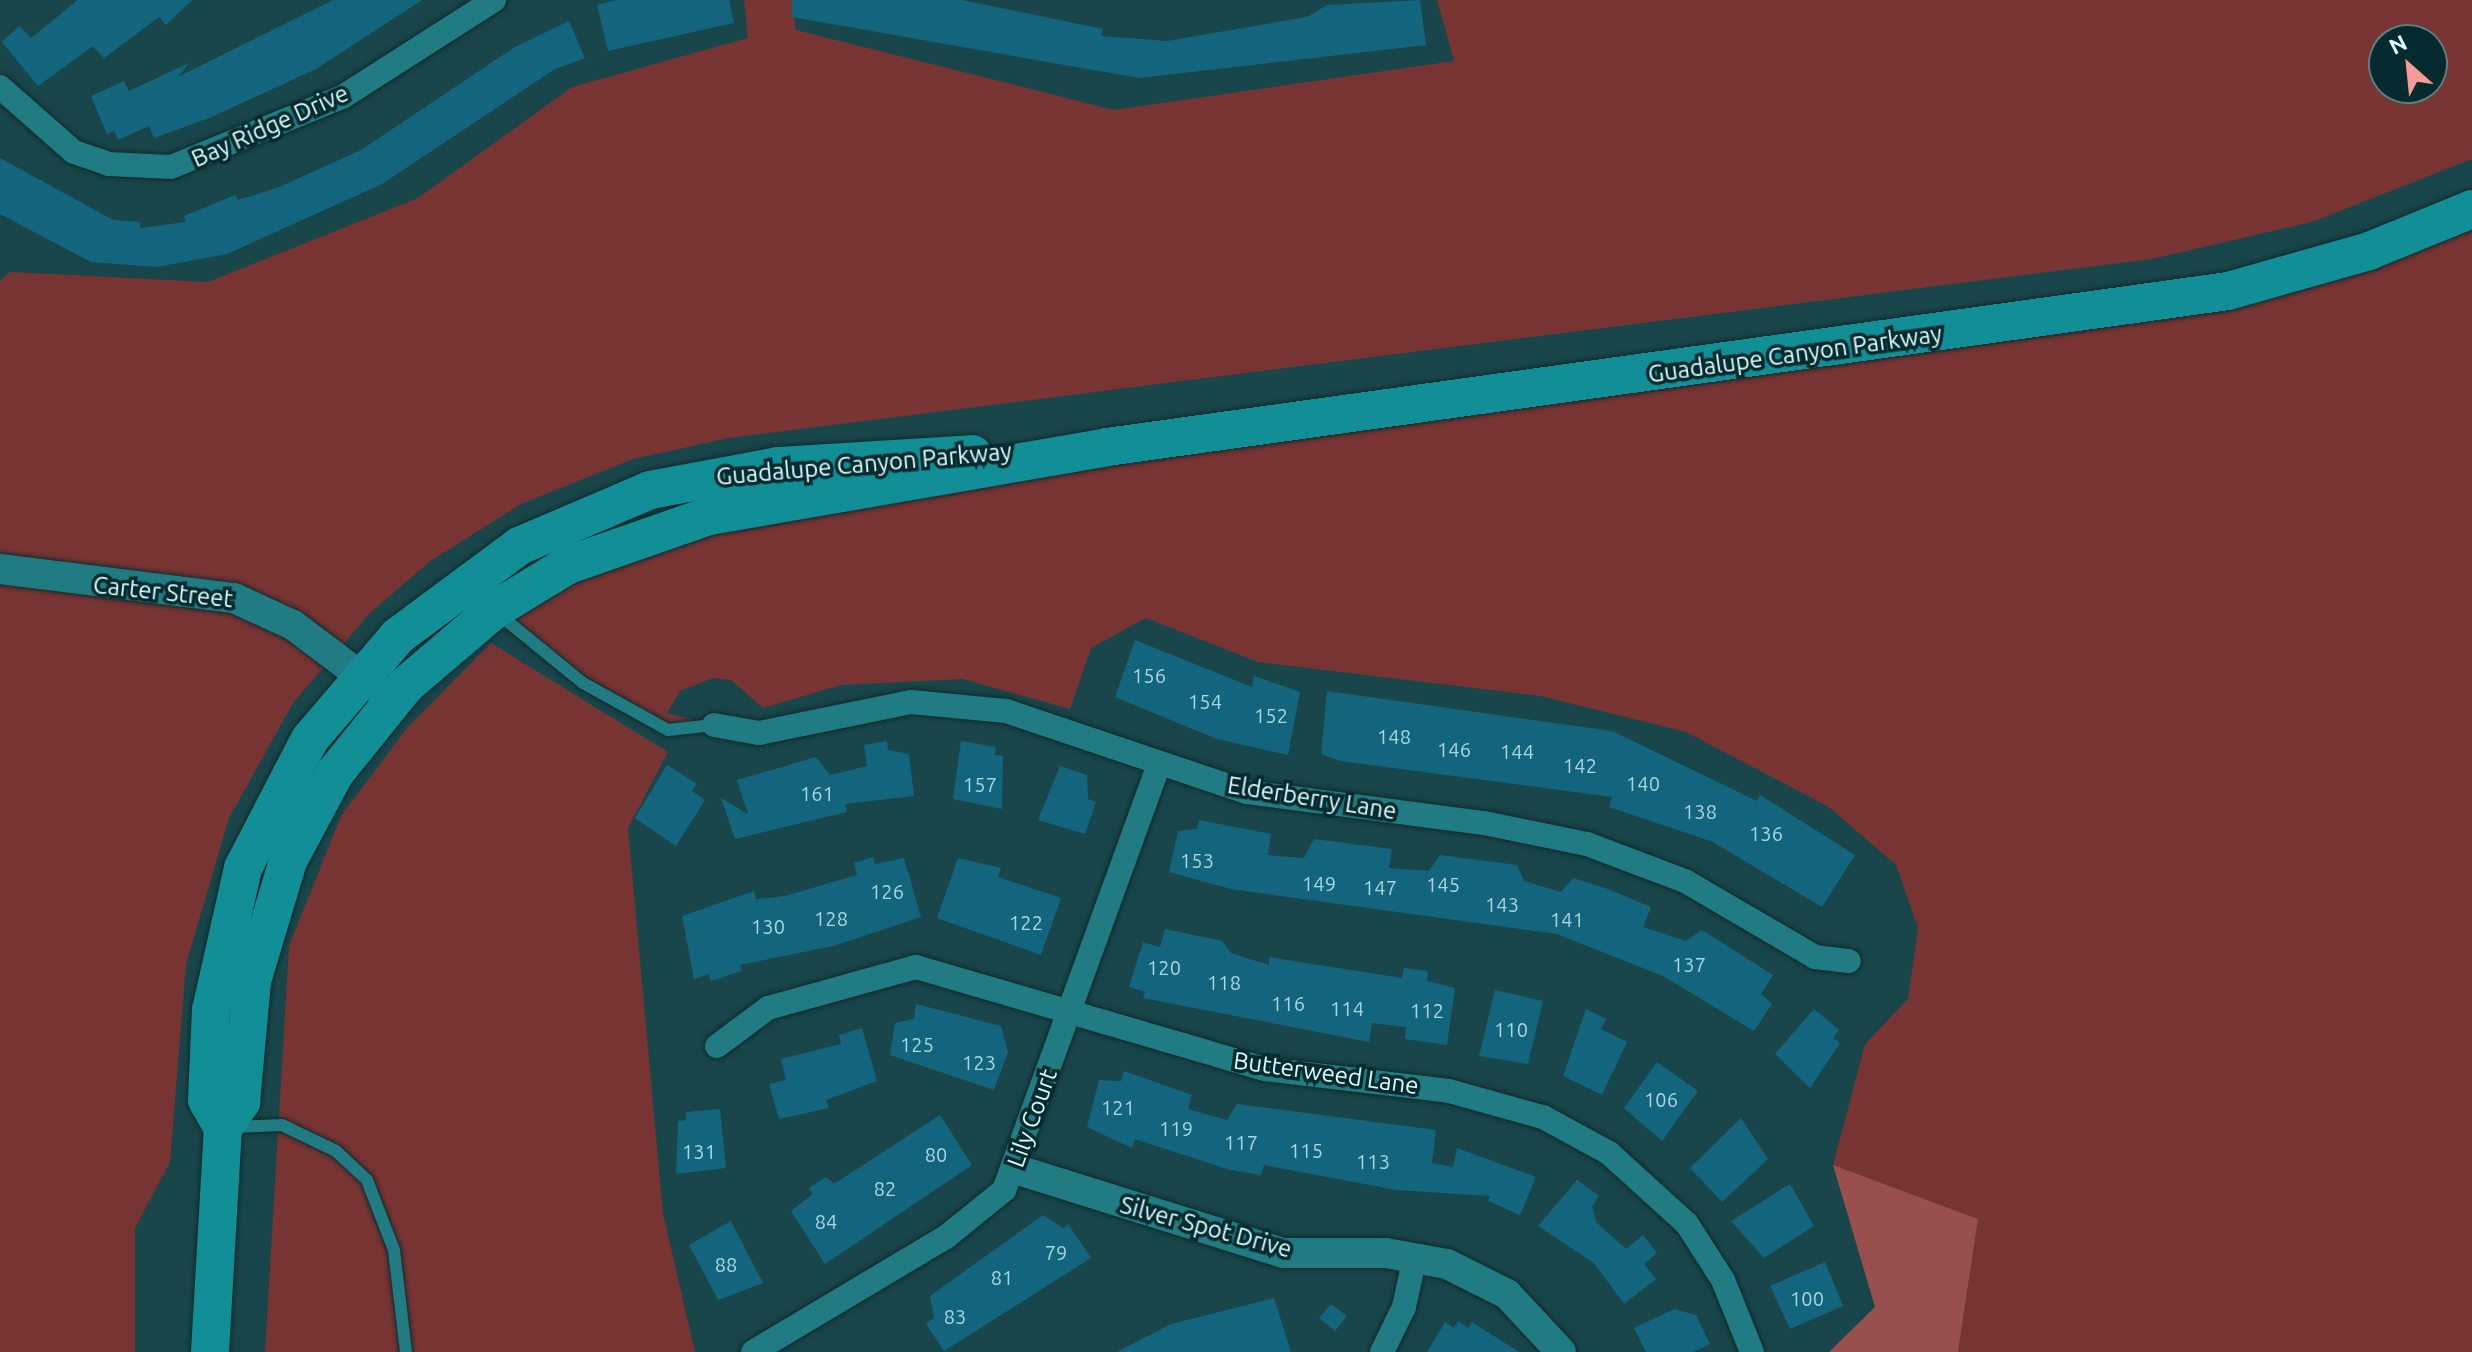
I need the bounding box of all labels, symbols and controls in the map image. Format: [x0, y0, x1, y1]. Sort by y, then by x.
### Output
north arrow [2368, 24, 2448, 104]
text: N [2385, 29, 2411, 59]
street label: Bay Ridge Drive [187, 79, 353, 173]
street label: Guadalupe Canyon Parkway [1646, 319, 1944, 389]
street label: Guadalupe Canyon Parkway [715, 437, 1013, 491]
street label: Carter Street [92, 570, 234, 614]
house number: 156 [1132, 663, 1166, 687]
house number: 154 [1188, 689, 1222, 713]
house number: 152 [1254, 703, 1288, 727]
house number: 148 [1377, 724, 1411, 748]
house number: 146 [1437, 737, 1471, 761]
house number: 144 [1500, 739, 1534, 763]
house number: 142 [1563, 753, 1597, 777]
street label: Elderberry Lane [1225, 770, 1399, 826]
house number: 140 [1626, 771, 1660, 795]
house number: 157 [963, 772, 997, 796]
house number: 161 [800, 781, 834, 805]
house number: 138 [1683, 799, 1717, 823]
house number: 136 [1749, 821, 1783, 845]
house number: 153 [1180, 848, 1214, 872]
house number: 149 [1302, 871, 1336, 895]
house number: 145 [1426, 872, 1460, 896]
house number: 147 [1363, 875, 1397, 899]
house number: 126 [870, 879, 904, 903]
house number: 143 [1485, 892, 1519, 916]
house number: 128 [814, 906, 848, 930]
house number: 141 [1550, 907, 1584, 931]
house number: 122 [1009, 910, 1043, 934]
house number: 130 [751, 914, 785, 938]
house number: 137 [1672, 952, 1706, 976]
house number: 120 [1147, 955, 1181, 979]
house number: 118 [1207, 970, 1241, 994]
house number: 116 [1271, 991, 1305, 1015]
house number: 114 [1330, 996, 1364, 1020]
house number: 112 [1410, 998, 1444, 1022]
house number: 110 [1494, 1017, 1528, 1041]
house number: 125 [900, 1032, 934, 1056]
street label: Butterweed Lane [1232, 1046, 1420, 1100]
house number: 123 [962, 1050, 996, 1074]
street label: Lily Court [1001, 1065, 1063, 1171]
house number: 106 [1644, 1087, 1678, 1111]
house number: 121 [1101, 1095, 1135, 1119]
house number: 119 [1159, 1116, 1193, 1140]
house number: 117 [1224, 1130, 1258, 1154]
house number: 115 [1289, 1138, 1323, 1162]
house number: 131 [682, 1139, 716, 1163]
house number: 80 [925, 1142, 947, 1166]
house number: 113 [1356, 1149, 1390, 1173]
house number: 82 [874, 1176, 896, 1200]
street label: Silver Spot Drive [1117, 1190, 1295, 1264]
house number: 84 [815, 1209, 837, 1233]
house number: 79 [1045, 1240, 1067, 1264]
house number: 88 [715, 1252, 737, 1276]
house number: 81 [991, 1265, 1013, 1289]
house number: 100 [1790, 1286, 1824, 1310]
house number: 83 [944, 1304, 966, 1328]

